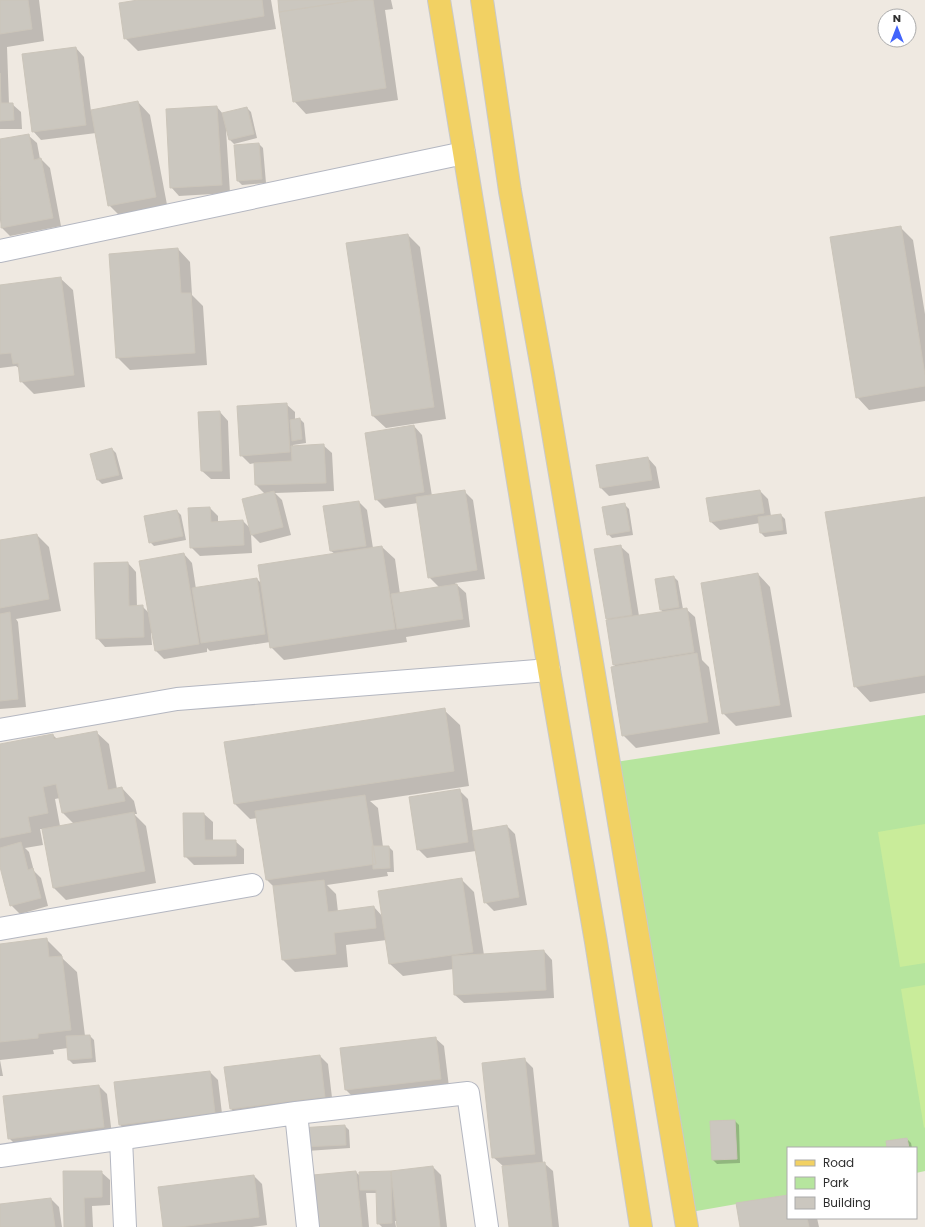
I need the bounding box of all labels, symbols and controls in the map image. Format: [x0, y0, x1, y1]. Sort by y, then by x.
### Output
north arrow [877, 8, 917, 48]
text: N [893, 10, 901, 26]
legend [787, 1147, 917, 1219]
text: Road [823, 1154, 854, 1171]
text: Park [823, 1174, 850, 1191]
text: Building [823, 1194, 871, 1211]

